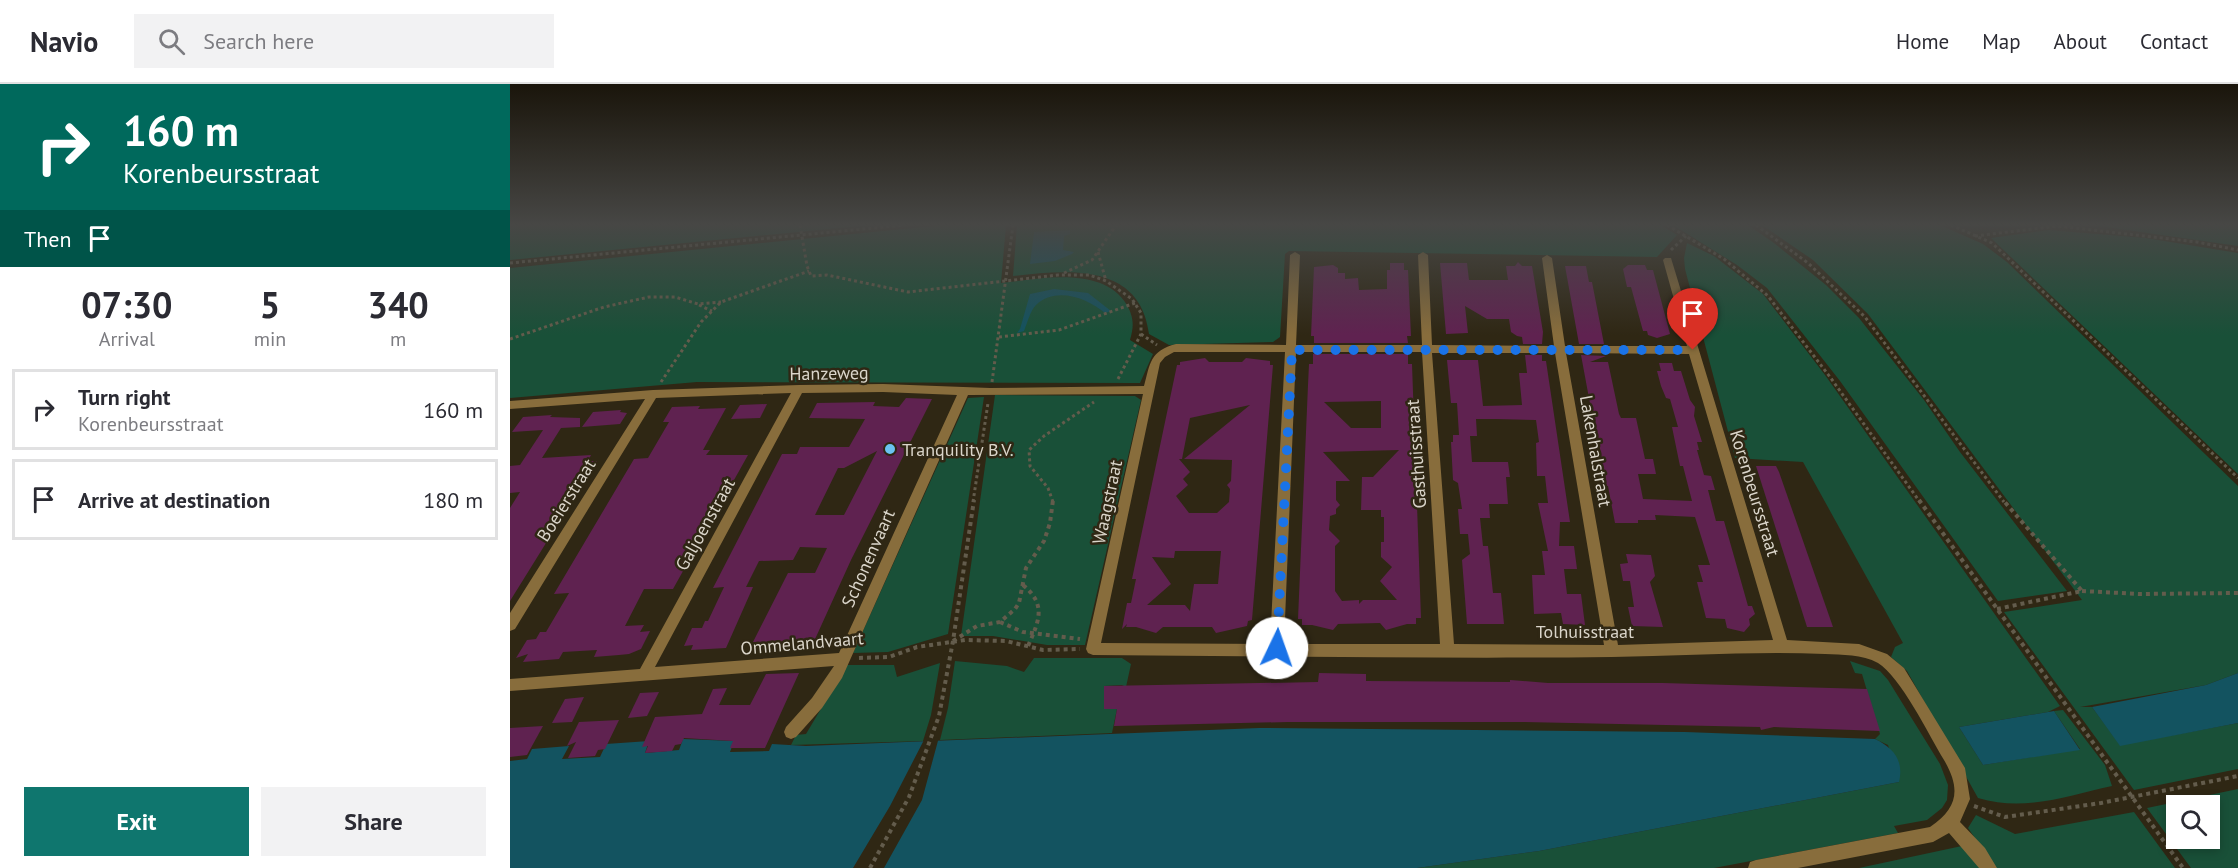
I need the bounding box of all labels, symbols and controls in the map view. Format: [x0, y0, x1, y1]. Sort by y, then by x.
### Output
search box [134, 14, 554, 68]
text: Navio [30, 23, 98, 60]
icon: search [155, 25, 188, 58]
text: Search here [203, 27, 314, 55]
text: Home [1896, 28, 1949, 55]
text: Map [1982, 28, 2021, 55]
text: About [2054, 28, 2107, 55]
text: Contact [2140, 28, 2208, 55]
text: 160 m [123, 103, 239, 158]
icon: right [24, 108, 102, 186]
text: Korenbeursstraat [123, 156, 319, 190]
icon: arrive [83, 222, 116, 255]
text: Then [24, 225, 71, 253]
text: 07:30 [81, 281, 173, 328]
text: 5 [260, 281, 280, 328]
text: 340 [368, 281, 429, 328]
pin [1667, 288, 1718, 350]
icon: arrive [1676, 297, 1709, 330]
text: Arrival [99, 326, 155, 352]
text: min [254, 326, 286, 352]
text: m [390, 326, 406, 352]
street label: Hanzeweg [789, 361, 869, 385]
text: Turn right [78, 383, 170, 411]
icon: right [27, 393, 60, 426]
street label: Lakenhalstraat [1575, 393, 1617, 509]
text: 160 m [423, 396, 483, 424]
street label: Gasthuisstraat [1401, 399, 1431, 509]
text: Korenbeursstraat [78, 411, 223, 437]
street label: Korenbeursstraat [1725, 427, 1785, 559]
place label: Tranquility B.V. [902, 438, 1014, 461]
marker: Tranquility B.V. [883, 442, 897, 456]
street label: Boeierstraat [532, 454, 600, 546]
street label: Waagstraat [1087, 458, 1127, 546]
street label: Galjoenstraat [670, 474, 740, 574]
icon: arrive [27, 483, 60, 516]
text: Arrive at destination [78, 486, 270, 514]
text: 180 m [423, 486, 483, 514]
street label: Schonenvaart [836, 505, 900, 611]
position arrow [1245, 616, 1309, 680]
street label: Tolhuisstraat [1536, 620, 1634, 643]
street label: Ommelandvaart [739, 626, 865, 660]
button: Exit [24, 787, 249, 856]
button: Share [261, 787, 486, 856]
map controls [2166, 795, 2220, 849]
button: search [2166, 795, 2220, 849]

